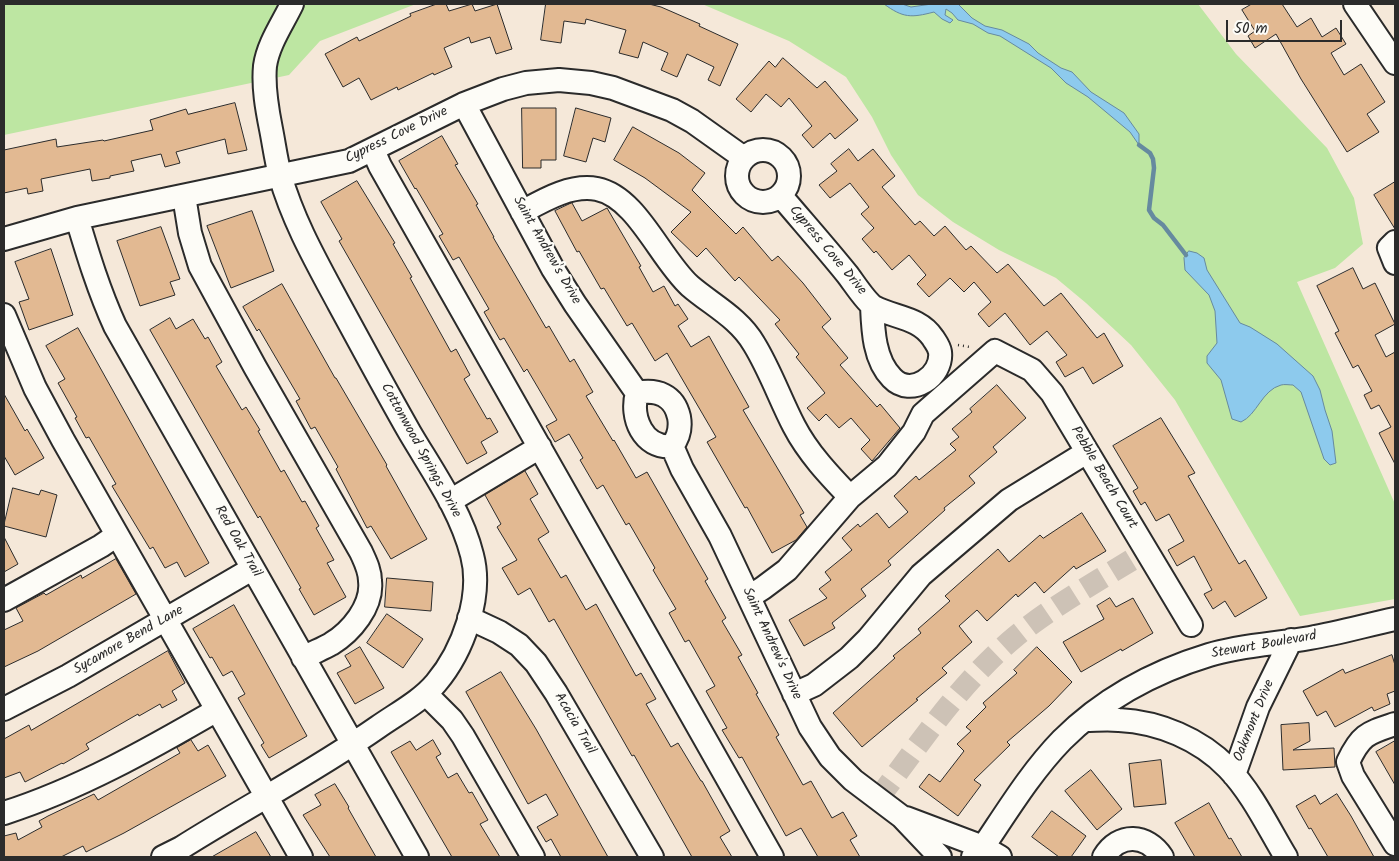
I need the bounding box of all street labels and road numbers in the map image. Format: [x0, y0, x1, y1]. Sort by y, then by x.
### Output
street label: Cypress Cove Drive [343, 104, 451, 168]
street label: Saint Andrew's Drive [508, 194, 584, 308]
street label: Cypress Cove Drive [785, 203, 869, 299]
street label: Cottonwood Springs Drive [376, 381, 464, 521]
street label: Pebble Beach Court [1066, 424, 1140, 532]
street label: Red Oak Trail [210, 503, 264, 581]
street label: Saint Andrew's Drive [738, 585, 804, 703]
street label: Sycamore Bend Lane [71, 603, 187, 679]
street label: Stewart Boulevard [1210, 628, 1318, 664]
street label: Oakmont Drive [1231, 678, 1279, 764]
street label: Acacia Trail [550, 690, 598, 758]

